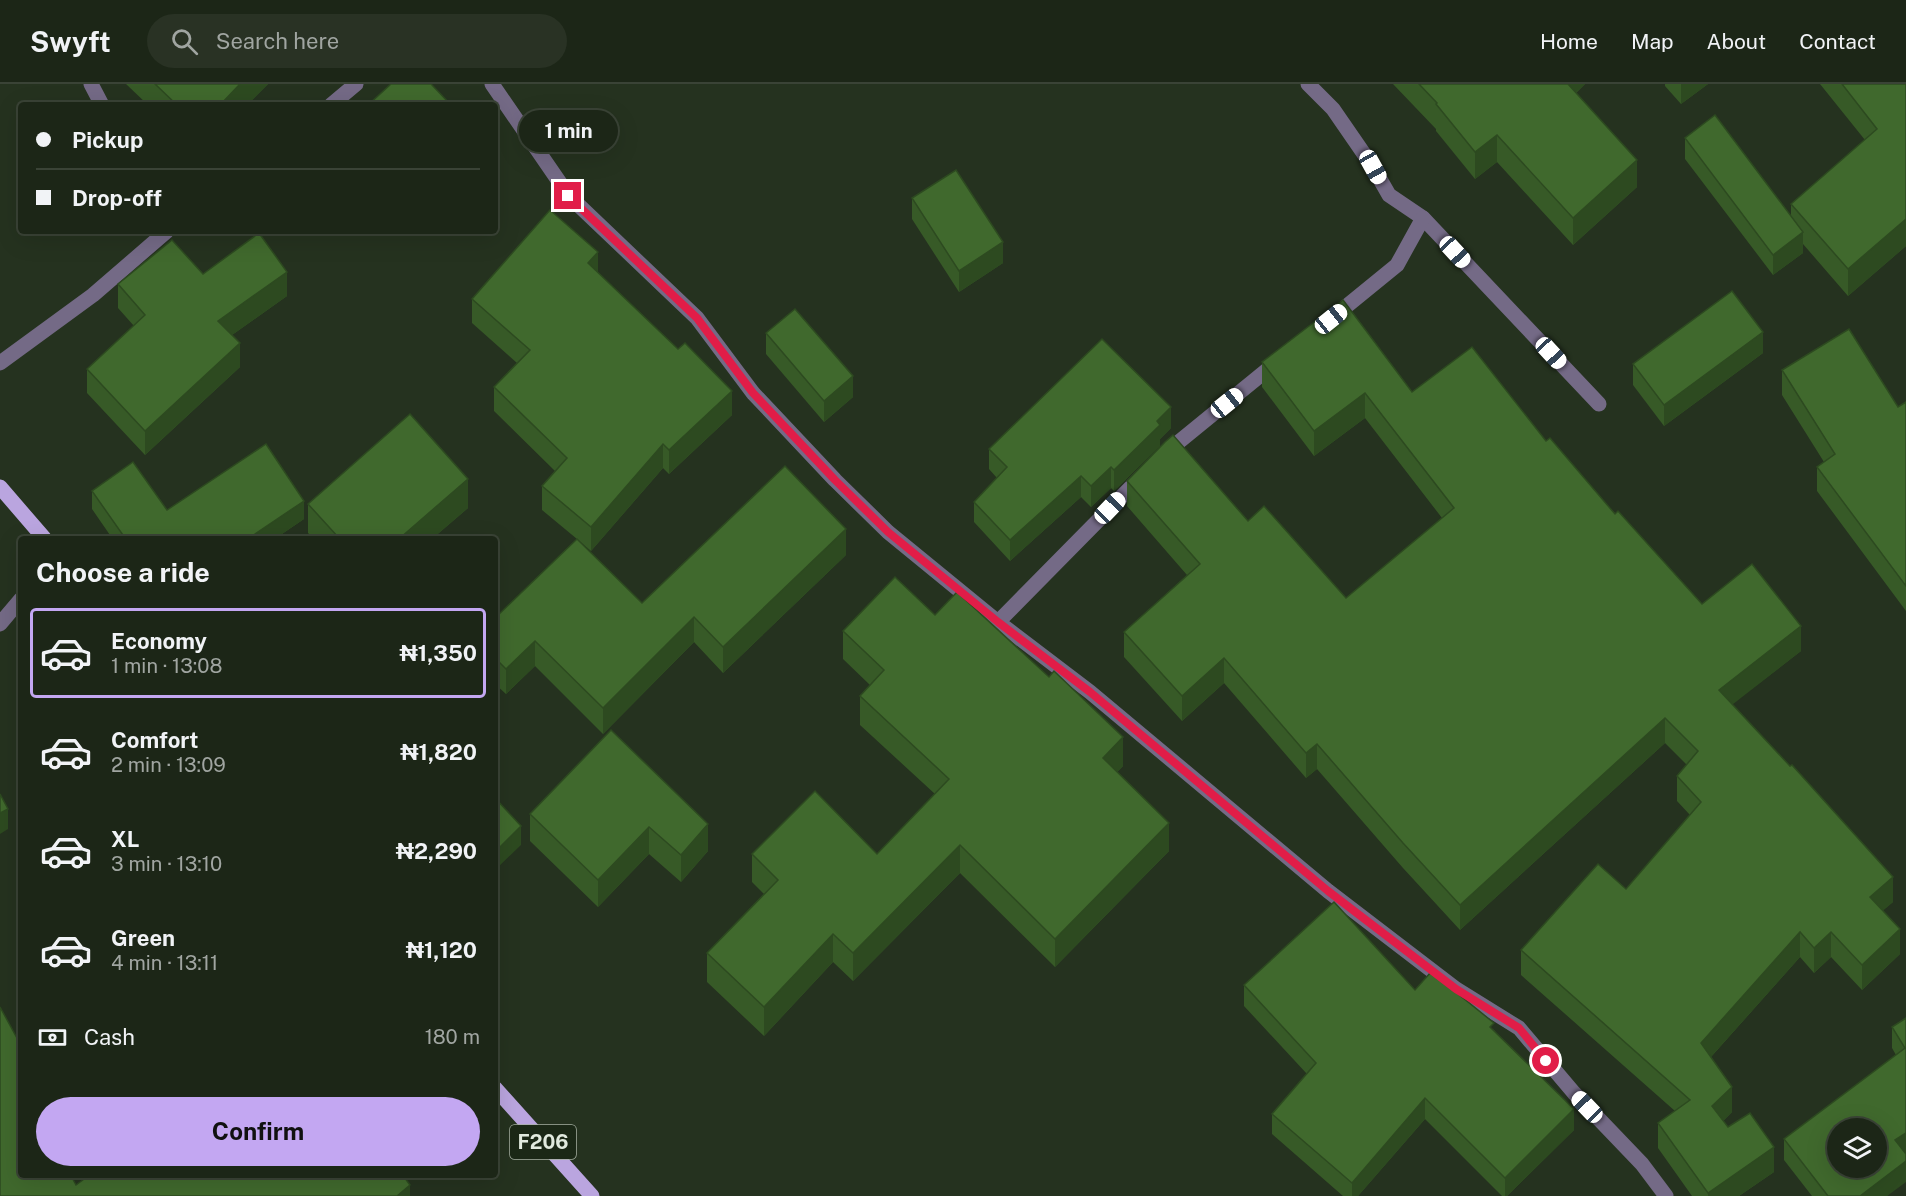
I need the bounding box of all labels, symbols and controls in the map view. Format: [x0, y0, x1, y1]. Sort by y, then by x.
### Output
search box [147, 14, 567, 68]
text: Swyft [30, 25, 111, 58]
icon: search [168, 25, 201, 58]
text: Search here [216, 28, 339, 54]
text: Home [1540, 29, 1598, 54]
text: Map [1631, 29, 1674, 54]
text: About [1707, 29, 1766, 54]
text: Contact [1799, 29, 1876, 54]
callout: 1 min [518, 109, 618, 151]
text: 1 min [544, 119, 593, 143]
text: Pickup [72, 127, 143, 153]
car [1356, 147, 1390, 187]
route end [554, 182, 581, 209]
text: Drop-off [72, 185, 162, 211]
car [1436, 233, 1474, 271]
car [1311, 301, 1351, 337]
car [1532, 334, 1570, 372]
car [1207, 385, 1247, 421]
car [1091, 489, 1129, 527]
text: Choose a ride [36, 556, 210, 588]
icon: car [39, 626, 93, 680]
text: Economy [111, 628, 207, 654]
text: ₦1,350 [400, 640, 477, 666]
text: 1 min · 13:08 [111, 654, 222, 678]
icon: car [39, 725, 93, 779]
text: Comfort [111, 727, 198, 753]
text: ₦1,820 [400, 739, 477, 765]
text: 2 min · 13:09 [111, 753, 226, 777]
icon: car [39, 824, 93, 878]
text: XL [111, 826, 139, 852]
text: ₦2,290 [396, 838, 477, 864]
text: 3 min · 13:10 [111, 852, 222, 876]
icon: car [39, 923, 93, 977]
text: Green [111, 925, 175, 951]
text: ₦1,120 [406, 937, 477, 963]
text: 4 min · 13:11 [111, 951, 218, 975]
icon: cash [36, 1021, 69, 1054]
text: Cash [84, 1024, 135, 1050]
text: 180 m [425, 1025, 480, 1049]
route start [1532, 1047, 1559, 1074]
car [1568, 1088, 1606, 1126]
button: Confirm [36, 1097, 480, 1166]
map controls [1827, 1118, 1887, 1178]
button: layers [1827, 1118, 1887, 1178]
road number: F206 [510, 1125, 576, 1159]

